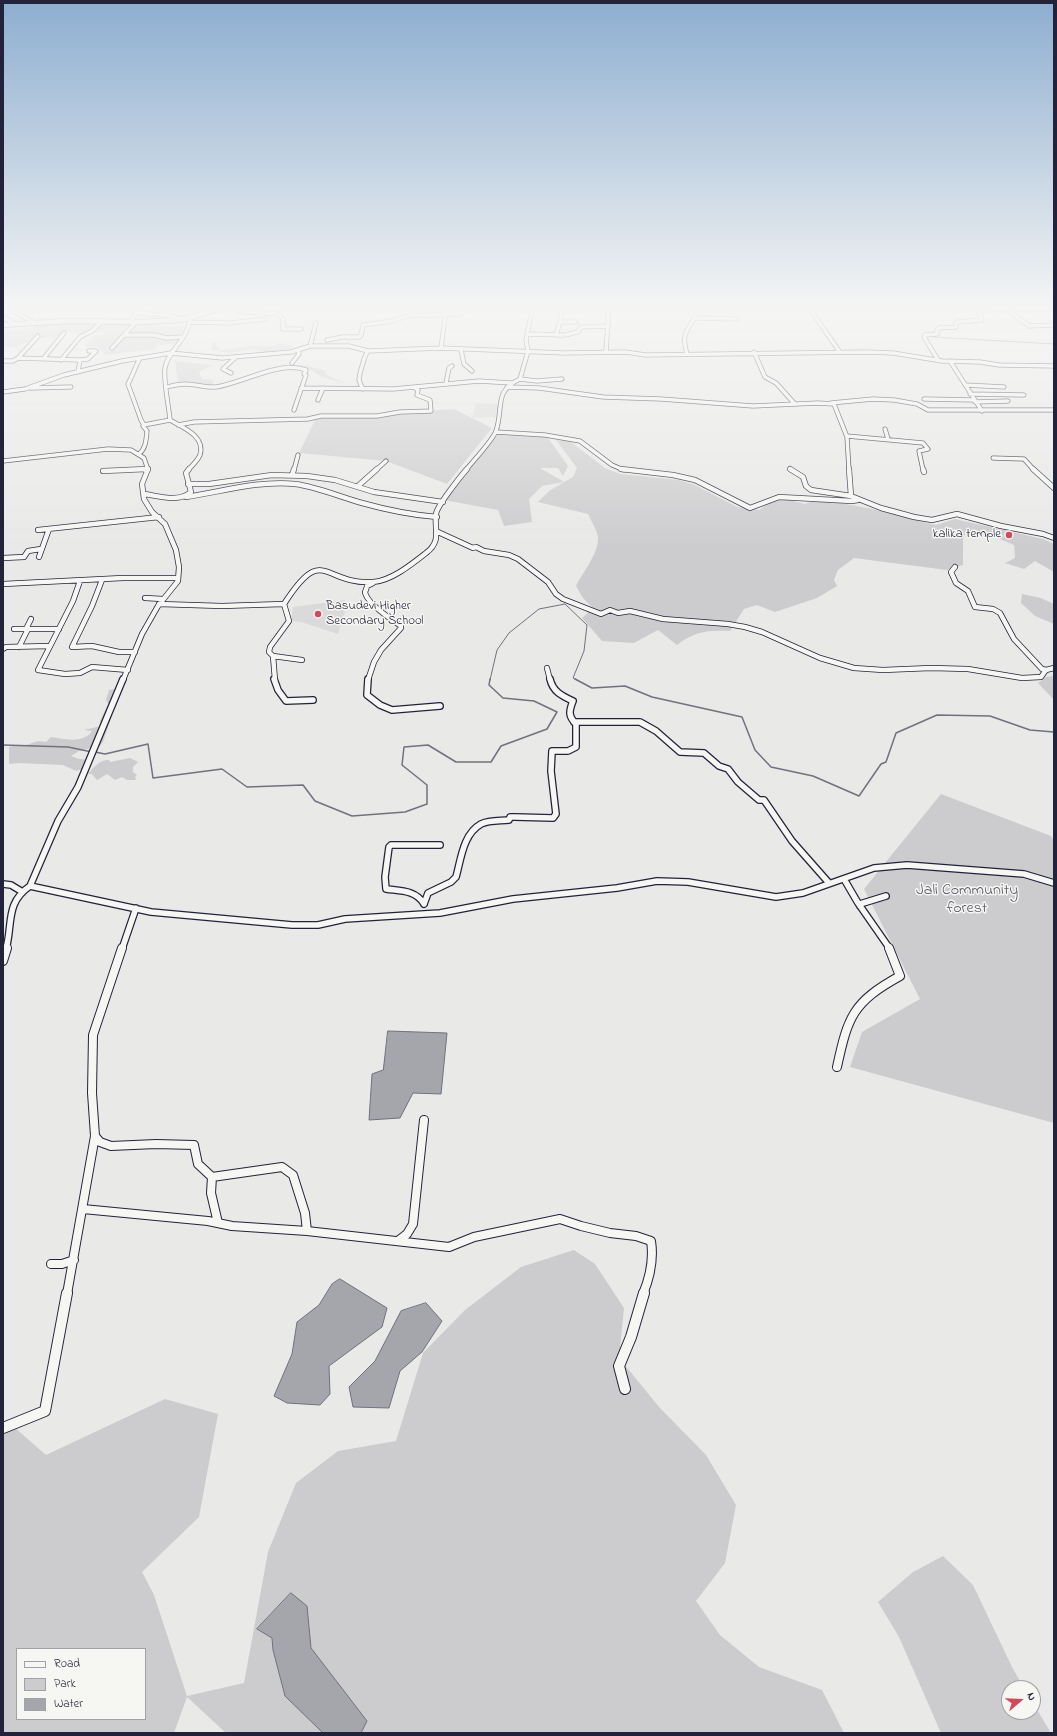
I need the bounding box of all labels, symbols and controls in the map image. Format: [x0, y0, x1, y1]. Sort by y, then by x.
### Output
place label: kalika temple [933, 527, 1001, 543]
marker: kalika temple [1004, 530, 1014, 540]
place label: Basudevi Higher Secondary School [326, 599, 424, 630]
marker: Basudevi Higher Secondary School [313, 609, 323, 619]
park label: Jali Community forest [916, 881, 1018, 919]
legend [16, 1648, 146, 1720]
text: Road [54, 1655, 80, 1673]
text: Park [54, 1675, 76, 1693]
north arrow [1001, 1680, 1041, 1720]
text: N [1023, 1690, 1040, 1703]
text: Water [54, 1695, 83, 1713]

